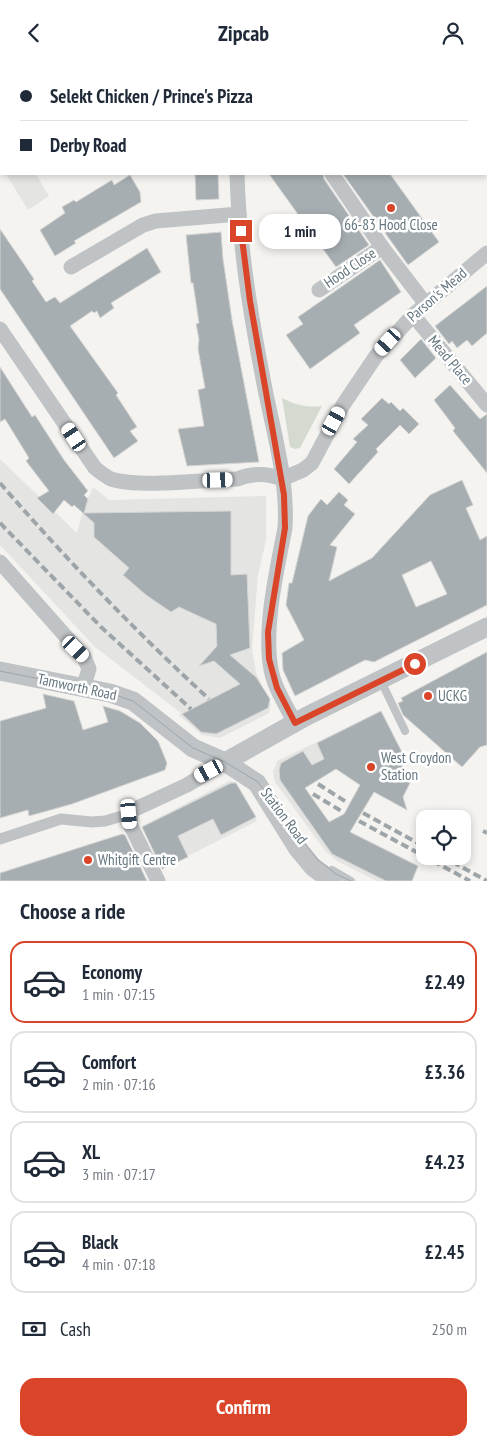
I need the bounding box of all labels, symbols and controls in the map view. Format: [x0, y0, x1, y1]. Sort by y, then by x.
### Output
icon: back [20, 19, 48, 47]
text: Zipcab [218, 19, 269, 47]
icon: person [439, 19, 467, 47]
text: Selekt Chicken / Prince's Pizza [50, 84, 253, 108]
text: Derby Road [50, 133, 127, 157]
marker: 66-83 Hood Close [385, 202, 397, 214]
callout: 1 min [258, 213, 341, 249]
place label: 66-83 Hood Close [344, 215, 438, 234]
route end [230, 220, 252, 242]
text: 1 min [284, 221, 316, 241]
street label: Hood Close [320, 243, 379, 292]
street label: Parson's Mead [403, 263, 470, 326]
car [372, 326, 403, 358]
street label: Mead Place [424, 331, 477, 388]
car [320, 404, 347, 438]
car [59, 420, 88, 454]
car [202, 472, 233, 488]
car [59, 633, 92, 665]
route start [404, 653, 426, 675]
street label: Tamworth Road [36, 669, 118, 704]
place label: UCKG [438, 686, 467, 705]
marker: UCKG [422, 690, 434, 702]
place label: West Croydon Station [381, 748, 451, 784]
car [192, 757, 225, 785]
marker: West Croydon Station [365, 761, 377, 773]
street label: Station Road [257, 784, 312, 848]
car [120, 798, 137, 830]
map controls [416, 810, 471, 865]
button: locate [416, 810, 471, 865]
place label: Whitgift Centre [98, 850, 176, 869]
marker: Whitgift Centre [82, 854, 94, 866]
text: Choose a ride [20, 897, 125, 925]
icon: car [22, 960, 67, 1005]
text: Economy [82, 960, 142, 984]
text: £2.49 [425, 970, 465, 994]
text: 1 min · 07:15 [82, 984, 156, 1004]
icon: car [22, 1050, 67, 1095]
text: Comfort [82, 1050, 136, 1074]
text: £3.36 [425, 1060, 465, 1084]
text: 2 min · 07:16 [82, 1074, 156, 1094]
icon: car [22, 1140, 67, 1185]
text: XL [82, 1140, 100, 1164]
text: £4.23 [425, 1150, 465, 1174]
text: 3 min · 07:17 [82, 1164, 156, 1184]
icon: car [22, 1230, 67, 1275]
text: Black [82, 1230, 118, 1254]
text: £2.45 [425, 1240, 465, 1264]
text: 4 min · 07:18 [82, 1254, 156, 1274]
icon: cash [20, 1315, 48, 1343]
text: Cash [60, 1317, 91, 1341]
text: 250 m [432, 1319, 467, 1339]
button: Confirm [20, 1378, 467, 1436]

